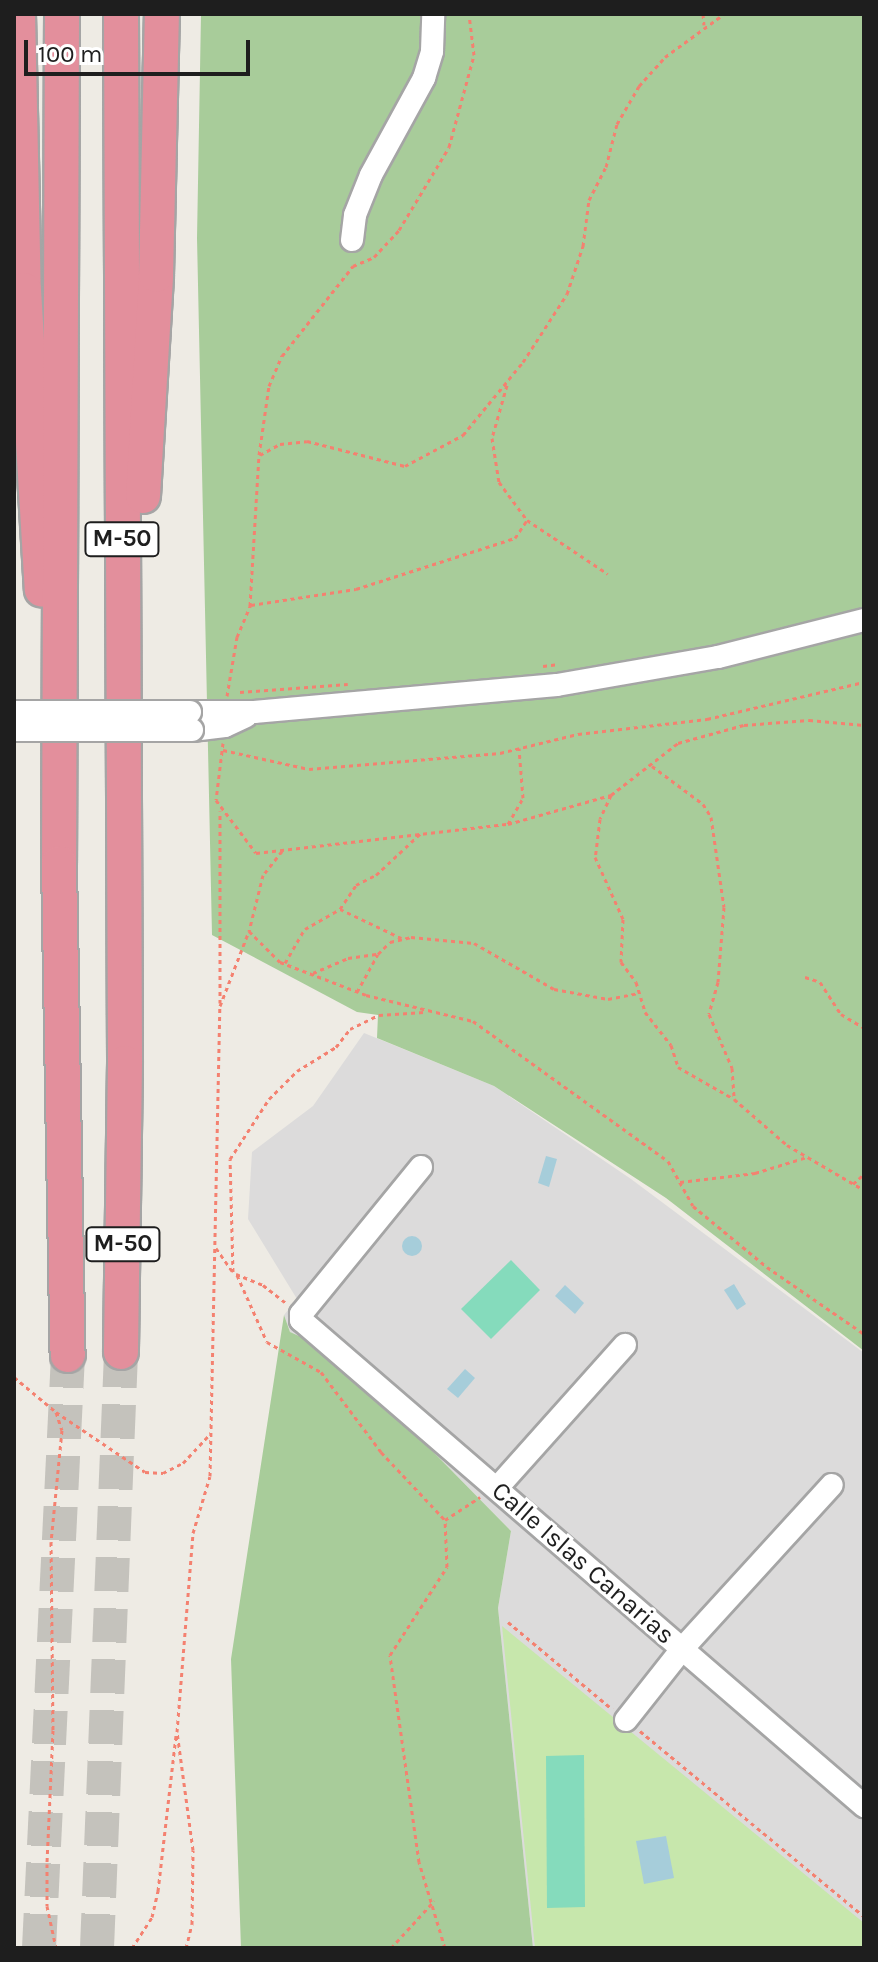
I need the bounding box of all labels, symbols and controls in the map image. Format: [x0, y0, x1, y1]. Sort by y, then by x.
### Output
scale bar [28, 24, 254, 74]
text: 100 m [38, 40, 103, 68]
road number: M-50 [84, 519, 160, 559]
road number: M-50 [85, 1224, 161, 1264]
street label: Calle Islas Canarias [485, 1475, 681, 1651]

